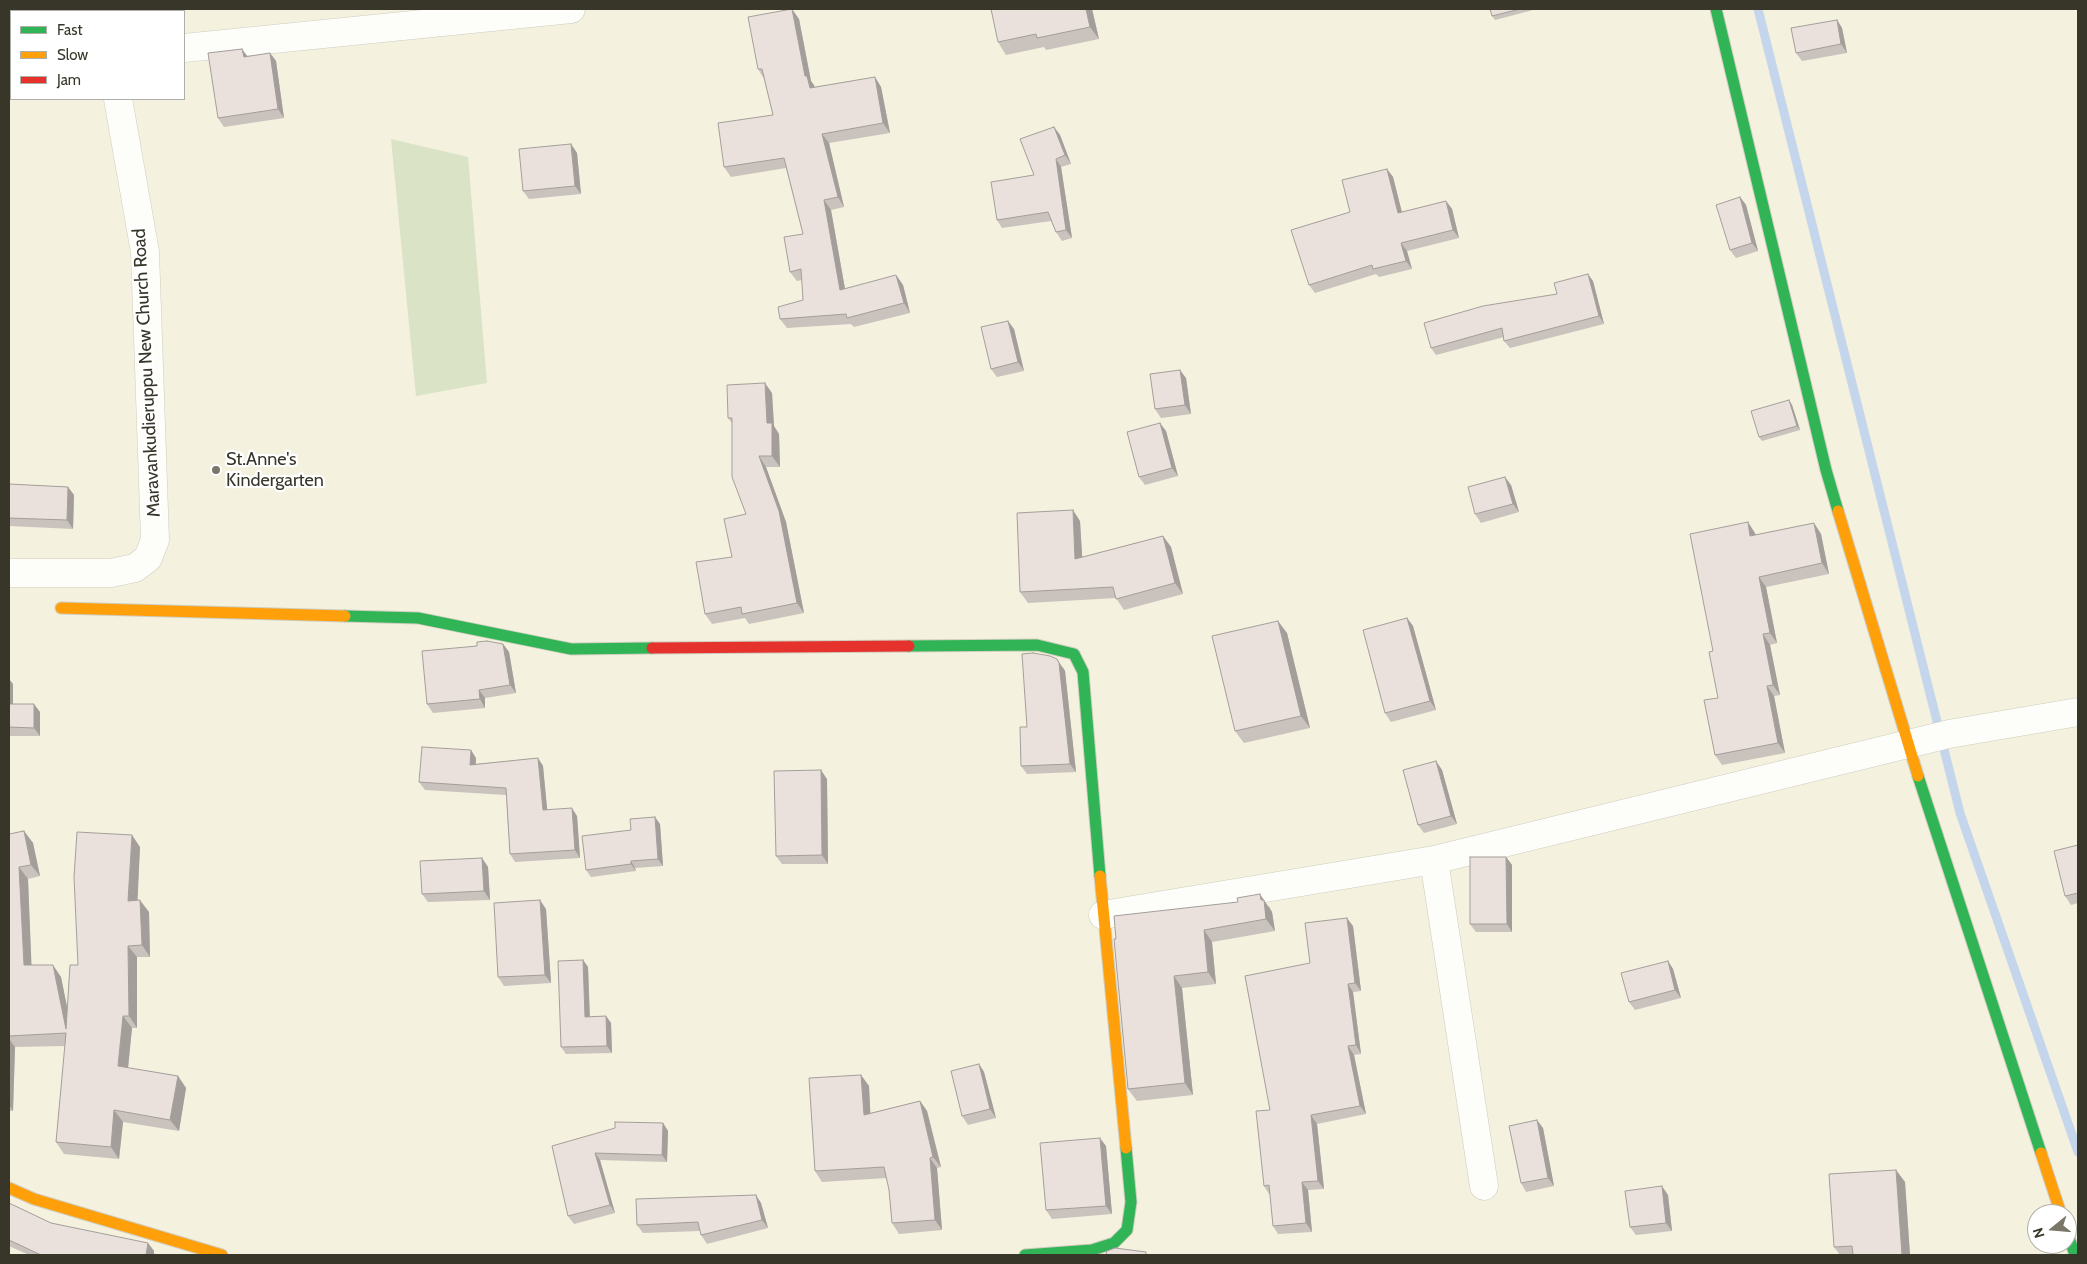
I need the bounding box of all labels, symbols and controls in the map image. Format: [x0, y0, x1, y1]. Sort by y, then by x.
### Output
legend [10, 10, 185, 100]
text: Fast [57, 21, 82, 39]
text: Slow [57, 46, 88, 64]
text: Jam [57, 71, 81, 89]
street label: Maravankudieruppu New Church Road [129, 228, 165, 518]
place label: St.Anne's Kindergarten [226, 449, 324, 492]
marker: St.Anne's Kindergarten [210, 464, 222, 476]
north arrow [2027, 1204, 2077, 1254]
text: N [2029, 1226, 2049, 1240]

